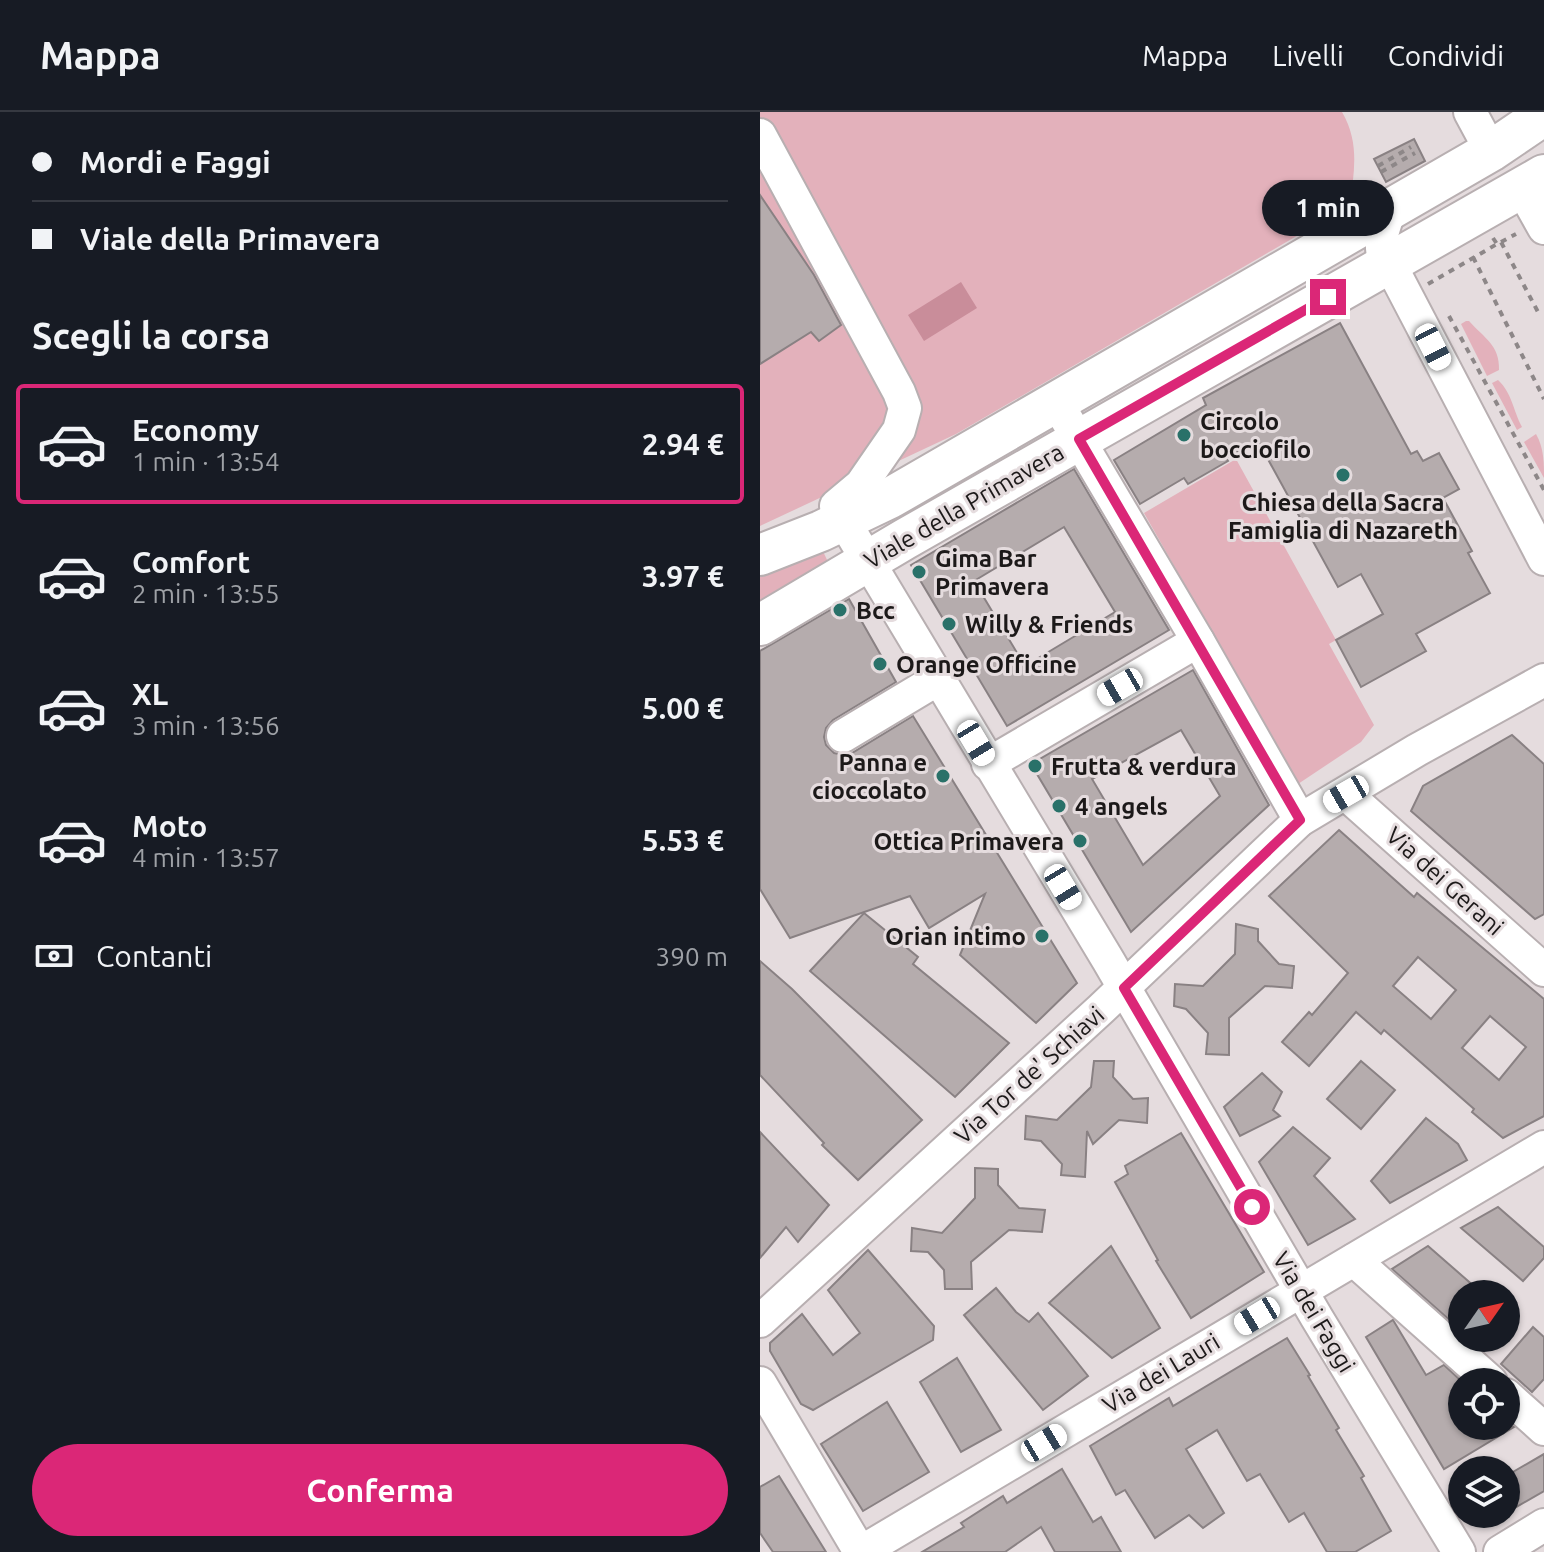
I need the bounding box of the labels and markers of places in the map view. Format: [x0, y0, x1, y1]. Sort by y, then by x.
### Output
place label: Circolo bocciofilo [1200, 408, 1311, 463]
marker: Circolo bocciofilo [1175, 426, 1193, 444]
marker: Chiesa della Sacra Famiglia di Nazareth [1334, 466, 1352, 484]
place label: Chiesa della Sacra Famiglia di Nazareth [1228, 489, 1458, 544]
place label: Gima Bar Primavera [935, 545, 1049, 600]
marker: Gima Bar Primavera [910, 563, 928, 581]
place label: Bcc [856, 597, 895, 624]
marker: Bcc [831, 601, 849, 619]
place label: Willy & Friends [965, 611, 1133, 638]
marker: Willy & Friends [940, 615, 958, 633]
place label: Orange Officine [896, 651, 1077, 678]
marker: Orange Officine [871, 655, 889, 673]
place label: Panna e cioccolato [812, 749, 927, 804]
place label: Frutta & verdura [1051, 753, 1236, 780]
marker: Frutta & verdura [1026, 757, 1044, 775]
marker: Panna e cioccolato [934, 767, 952, 785]
place label: 4 angels [1075, 793, 1168, 820]
marker: 4 angels [1050, 797, 1068, 815]
place label: Ottica Primavera [873, 828, 1064, 855]
marker: Ottica Primavera [1071, 832, 1089, 850]
place label: Orian intimo [885, 923, 1026, 950]
marker: Orian intimo [1033, 927, 1051, 945]

